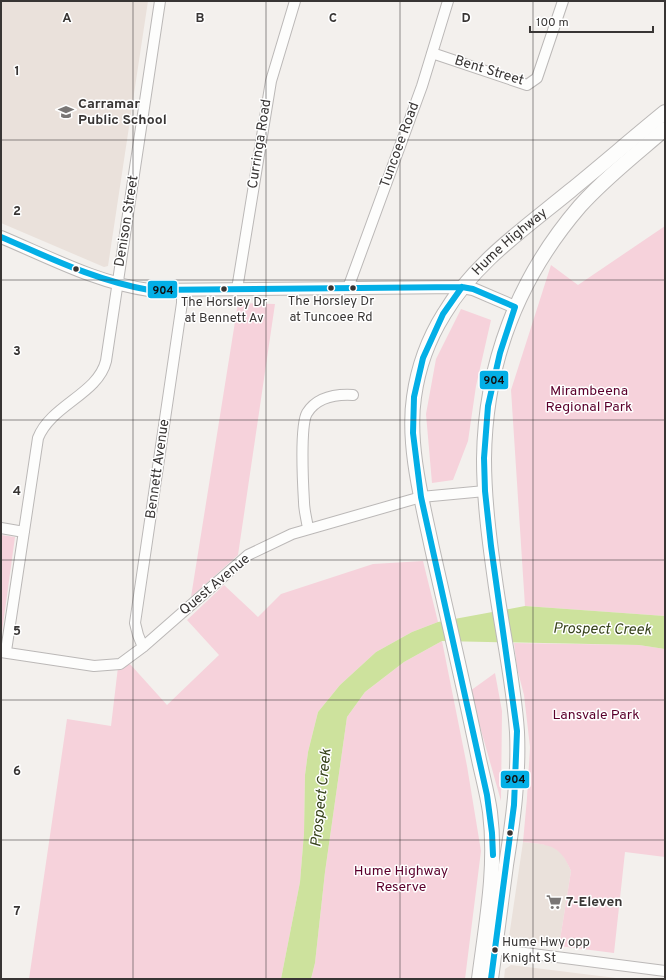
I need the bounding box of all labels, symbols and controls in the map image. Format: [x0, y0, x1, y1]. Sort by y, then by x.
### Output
scale bar [530, 8, 653, 34]
text: A [62, 11, 72, 27]
text: B [196, 11, 205, 27]
text: C [329, 11, 337, 27]
text: D [461, 11, 471, 27]
text: 100 m [536, 15, 569, 31]
street label: Bent Street [452, 52, 526, 90]
text: 1 [14, 64, 20, 80]
place label: Carramar Public School [78, 96, 167, 129]
street label: Curringa Road [245, 98, 275, 190]
street label: Tuncoee Road [377, 100, 423, 190]
school or university icon: Carramar Public School [57, 103, 75, 121]
street label: Denison Street [111, 174, 143, 268]
text: 2 [13, 204, 21, 220]
street label: Hume Highway [468, 204, 551, 279]
unlabelled marker [71, 264, 81, 274]
line badge: 904 [147, 280, 178, 299]
marker: The Horsley Dr at Tuncoee Rd [326, 283, 336, 293]
unlabelled marker [348, 283, 358, 293]
text: 904 [152, 284, 174, 298]
marker: The Horsley Dr at Bennett Av [219, 284, 229, 294]
place label: The Horsley Dr at Tuncoee Rd [288, 294, 374, 326]
place label: The Horsley Dr at Bennett Av [181, 295, 267, 327]
text: 3 [13, 344, 21, 360]
line badge: 904 [479, 370, 509, 390]
text: 904 [483, 374, 505, 388]
park label: Mirambeena Regional Park [545, 383, 633, 416]
street label: Bennett Avenue [143, 418, 173, 520]
text: 4 [13, 484, 21, 500]
street label: Quest Avenue [176, 551, 254, 619]
water label: Prospect Creek [553, 620, 652, 640]
text: 5 [13, 624, 21, 640]
park label: Lansvale Park [552, 707, 640, 724]
water label: Prospect Creek [307, 748, 337, 848]
text: 6 [13, 764, 21, 780]
line badge: 904 [500, 770, 530, 789]
text: 904 [504, 773, 526, 787]
unlabelled marker [505, 828, 515, 838]
park label: Hume Highway Reserve [354, 863, 448, 896]
supermarket icon: 7-Eleven [545, 893, 563, 911]
place label: 7-Eleven [566, 894, 623, 911]
text: 7 [14, 904, 21, 920]
place label: Hume Hwy opp Knight St [502, 935, 590, 967]
marker: Hume Hwy opp Knight St [490, 945, 500, 955]

